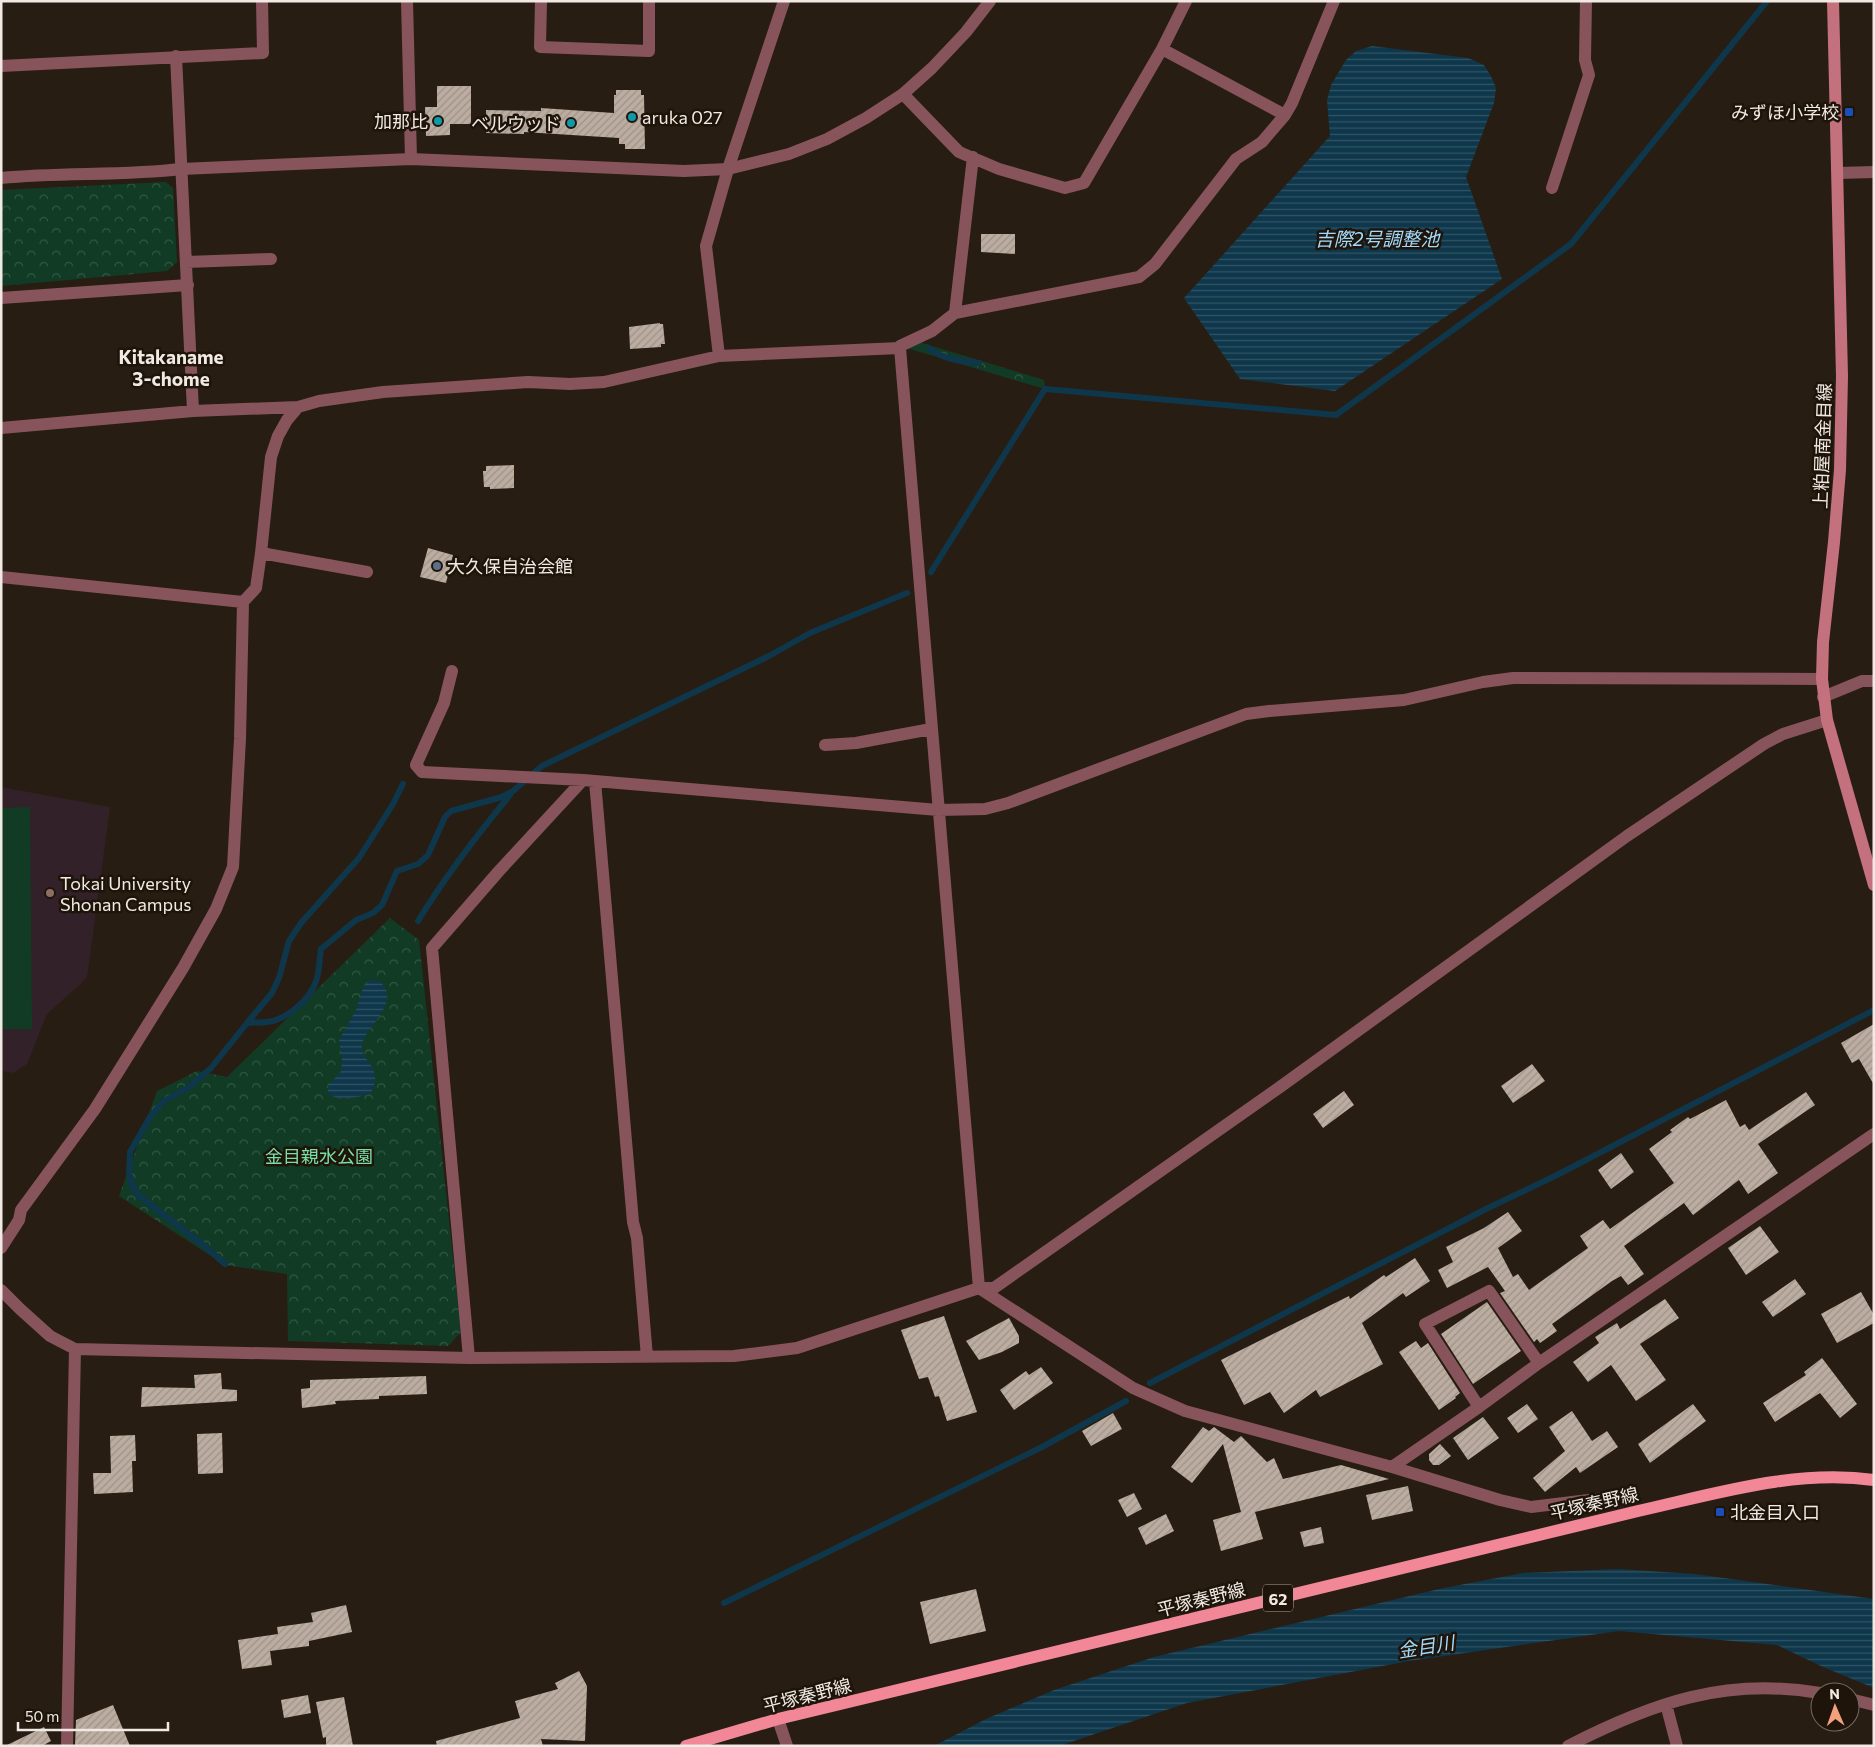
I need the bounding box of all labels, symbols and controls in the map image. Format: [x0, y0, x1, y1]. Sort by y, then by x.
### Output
place label: みずほ小学校 [1731, 101, 1839, 123]
place label: aruka 027 [642, 106, 722, 128]
marker: みずほ小学校 [1843, 106, 1855, 118]
place label: 加那比 [374, 110, 428, 132]
marker: aruka 027 [626, 111, 638, 123]
place label: ベルウッド [471, 112, 561, 134]
marker: 加那比 [432, 115, 444, 127]
marker: ベルウッド [565, 117, 577, 129]
water label: 吉際2号調整池 [1315, 227, 1441, 250]
district label: Kitakaname 3-chome [118, 345, 224, 390]
street label: 上粕屋南金目線 [1809, 383, 1835, 509]
place label: 大久保自治会館 [447, 555, 573, 577]
marker: 大久保自治会館 [431, 560, 443, 572]
place label: Tokai University Shonan Campus [60, 872, 191, 915]
marker: Tokai University Shonan Campus [44, 887, 56, 899]
park label: 金目親水公園 [265, 1145, 373, 1167]
street label: 平塚秦野線 [1548, 1482, 1640, 1524]
place label: 北金目入口 [1730, 1501, 1820, 1523]
marker: 北金目入口 [1714, 1506, 1726, 1518]
street label: 平塚秦野線 [1155, 1577, 1247, 1621]
road number: 62 [1263, 1585, 1293, 1612]
water label: 金目川 [1396, 1630, 1458, 1662]
street label: 平塚秦野線 [761, 1673, 853, 1717]
north arrow [1810, 1682, 1860, 1732]
text: N [1829, 1685, 1840, 1702]
scale bar [18, 1700, 168, 1732]
text: 50 m [25, 1707, 59, 1725]

